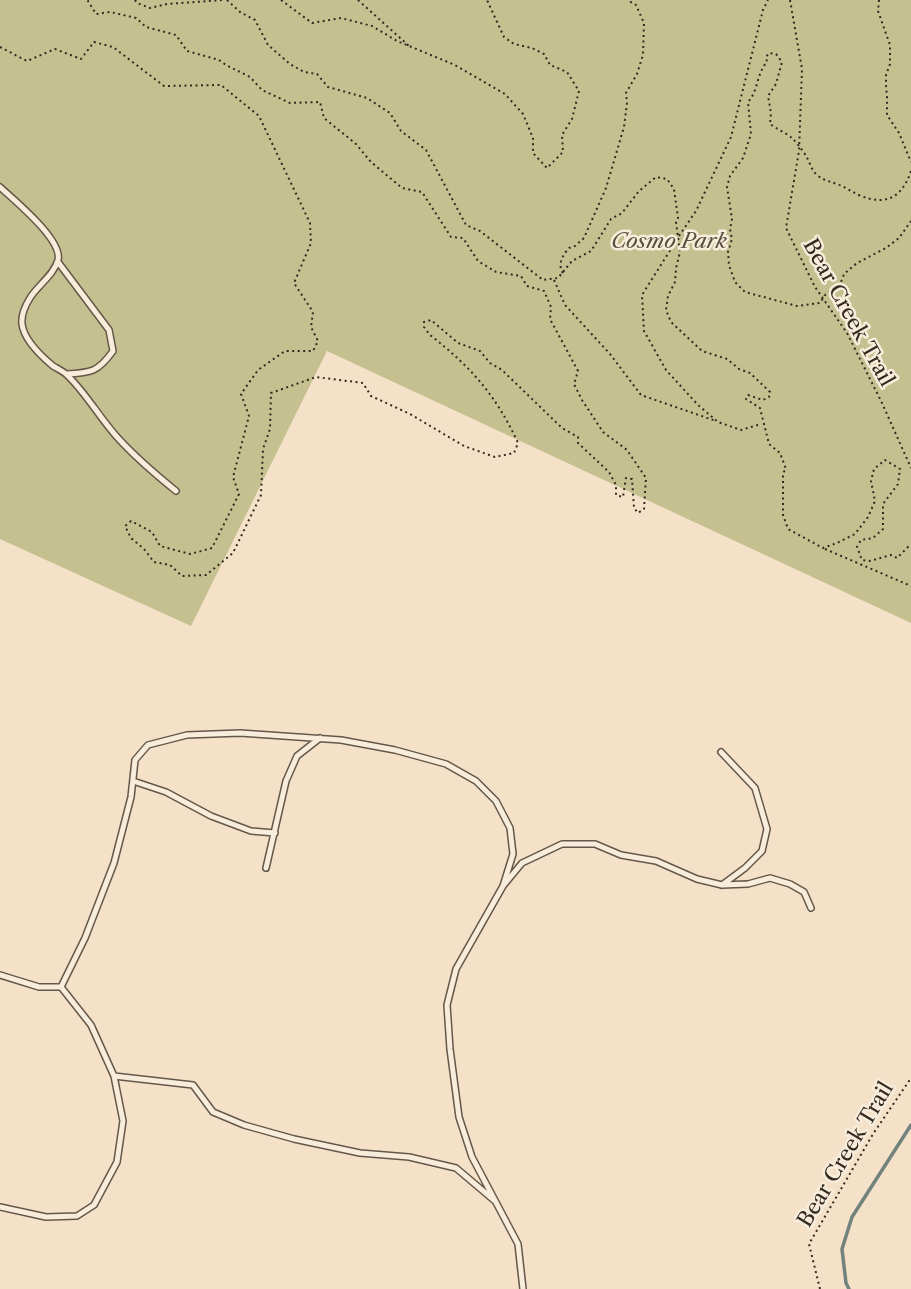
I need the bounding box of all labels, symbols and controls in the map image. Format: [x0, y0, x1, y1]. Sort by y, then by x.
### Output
park label: Cosmo Park [611, 229, 727, 255]
street label: Bear Creek Trail [797, 235, 899, 391]
street label: Bear Creek Trail [793, 1078, 899, 1232]

